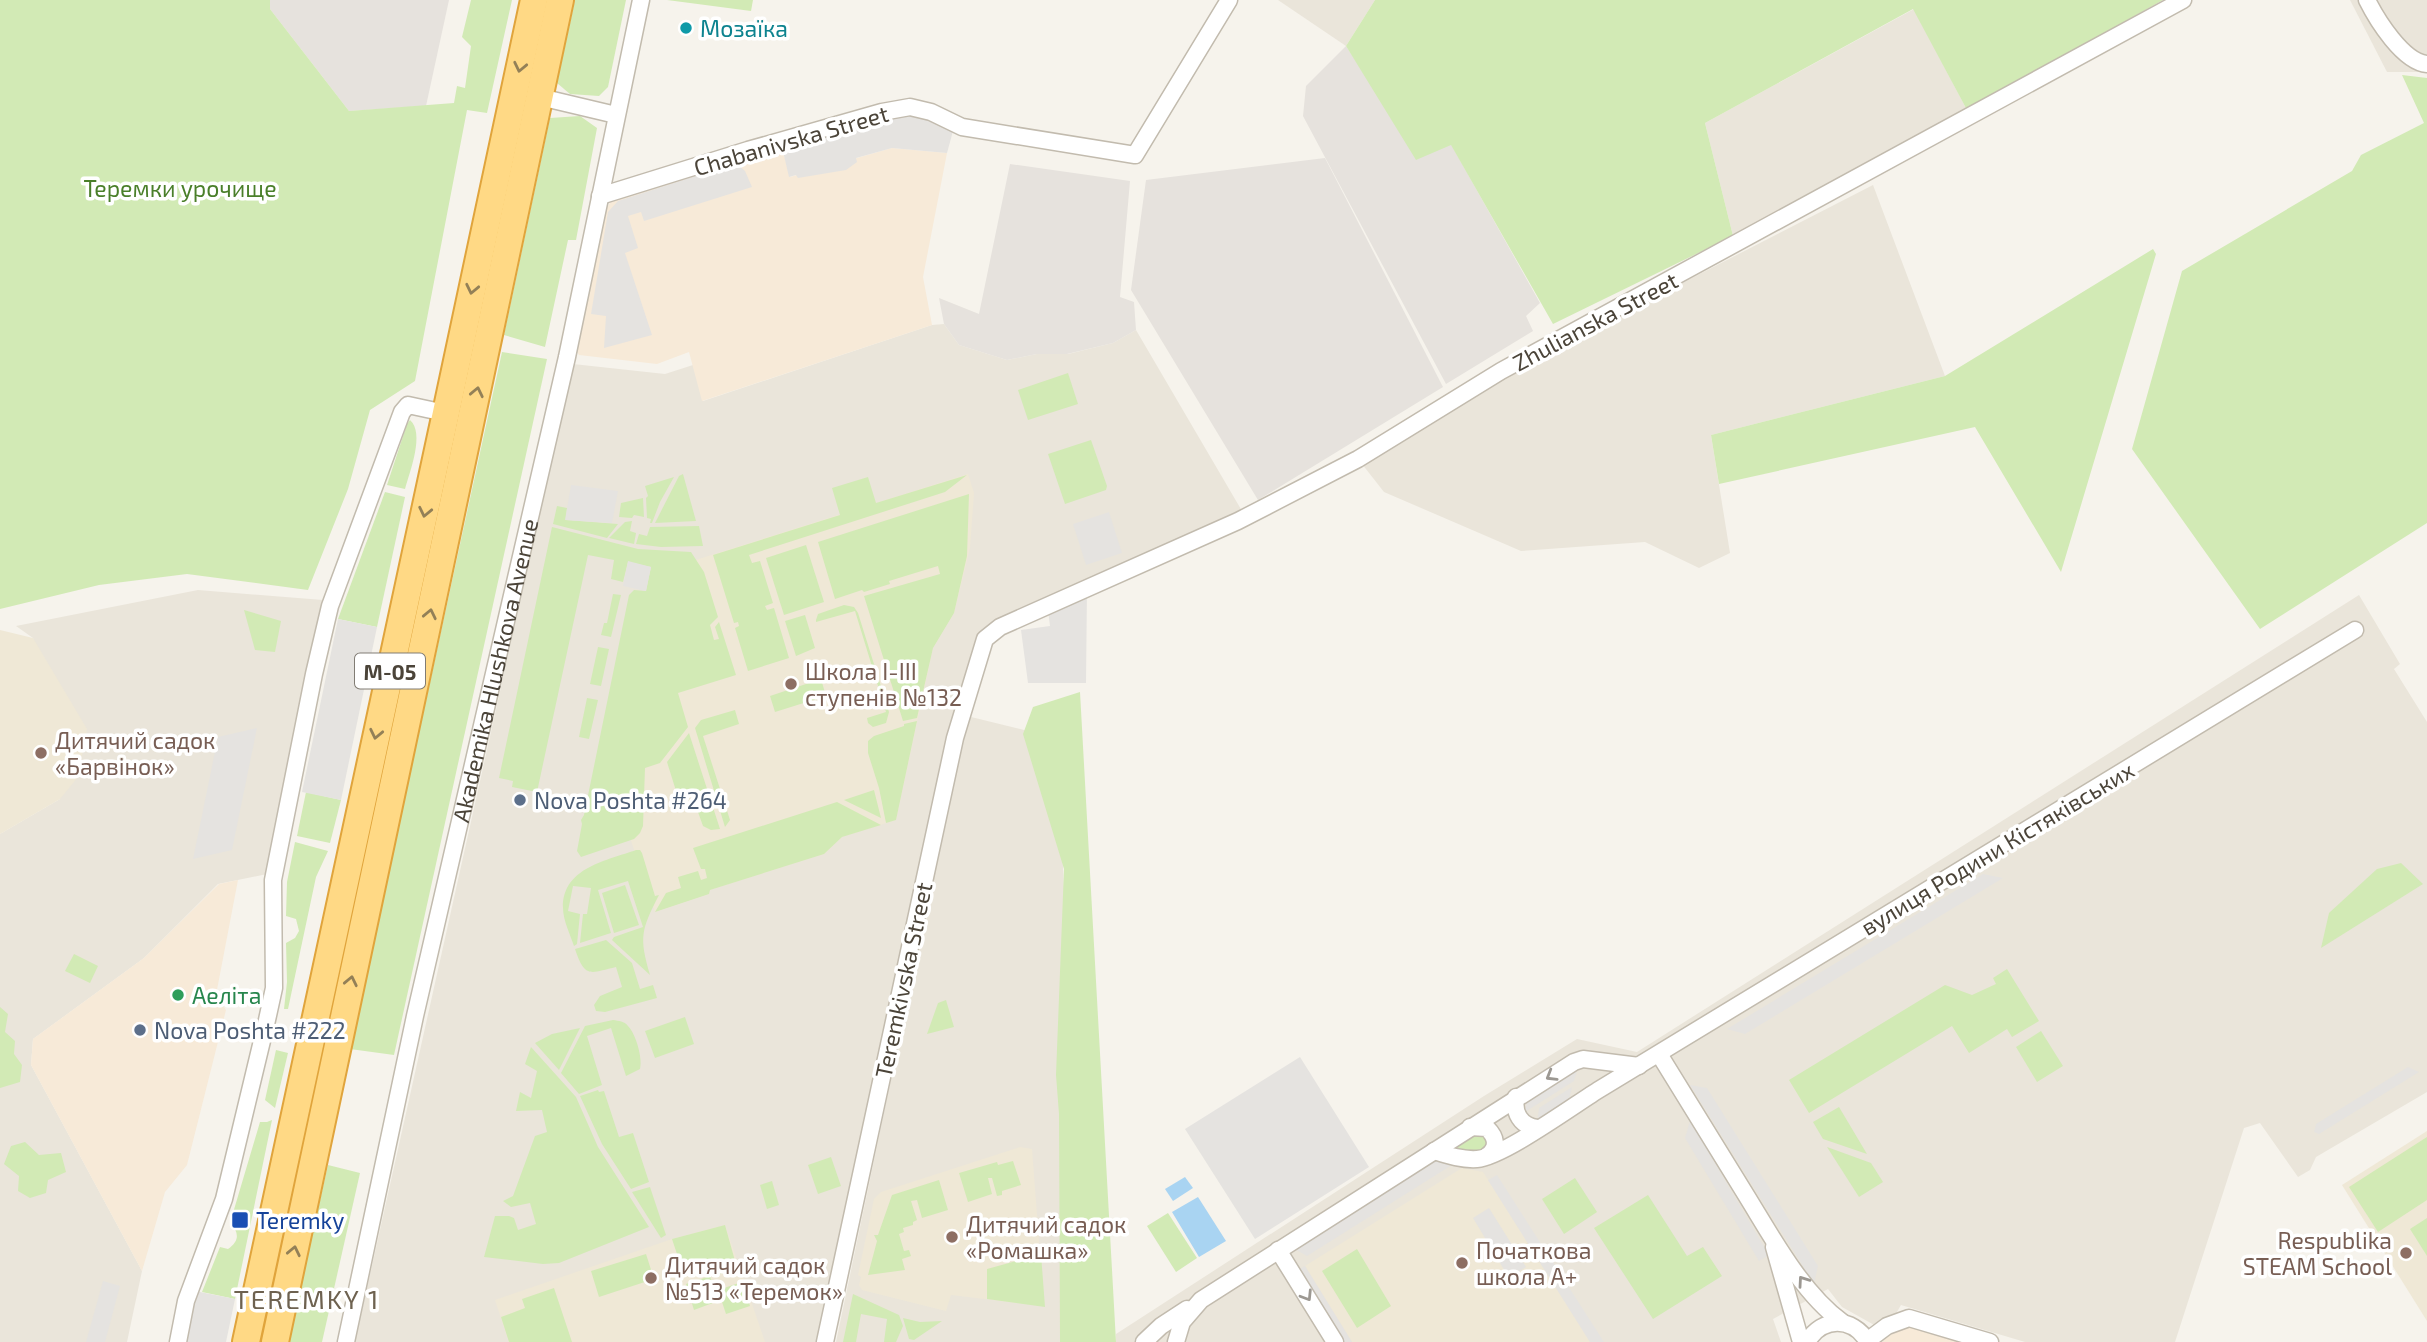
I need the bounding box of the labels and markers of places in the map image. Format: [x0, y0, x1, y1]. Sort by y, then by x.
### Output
place label: Мозаїка [700, 14, 788, 42]
marker: Мозаїка [678, 20, 694, 36]
place label: Школа І-ІІІ ступенів №132 [805, 657, 962, 712]
marker: Школа І-ІІІ ступенів №132 [783, 676, 799, 692]
place label: Дитячий садок «Барвінок» [55, 726, 215, 780]
marker: Дитячий садок «Барвінок» [33, 745, 49, 761]
place label: Nova Poshta #264 [534, 786, 727, 814]
marker: Nova Poshta #264 [512, 792, 528, 808]
place label: Аеліта [192, 981, 261, 1009]
marker: Аеліта [170, 987, 186, 1003]
place label: Nova Poshta #222 [154, 1016, 346, 1044]
marker: Nova Poshta #222 [132, 1022, 148, 1038]
place label: Teremky [256, 1206, 344, 1234]
marker: Teremky [230, 1210, 250, 1230]
place label: Дитячий садок «Ромашка» [966, 1210, 1126, 1264]
place label: Respublika STEAM School [2243, 1226, 2392, 1280]
marker: Дитячий садок «Ромашка» [944, 1229, 960, 1245]
place label: Початкова школа А+ [1476, 1236, 1592, 1290]
marker: Respublika STEAM School [2398, 1245, 2414, 1261]
place label: Дитячий садок №513 «Теремок» [665, 1251, 843, 1305]
marker: Початкова школа А+ [1454, 1255, 1470, 1271]
marker: Дитячий садок №513 «Теремок» [643, 1270, 659, 1286]

